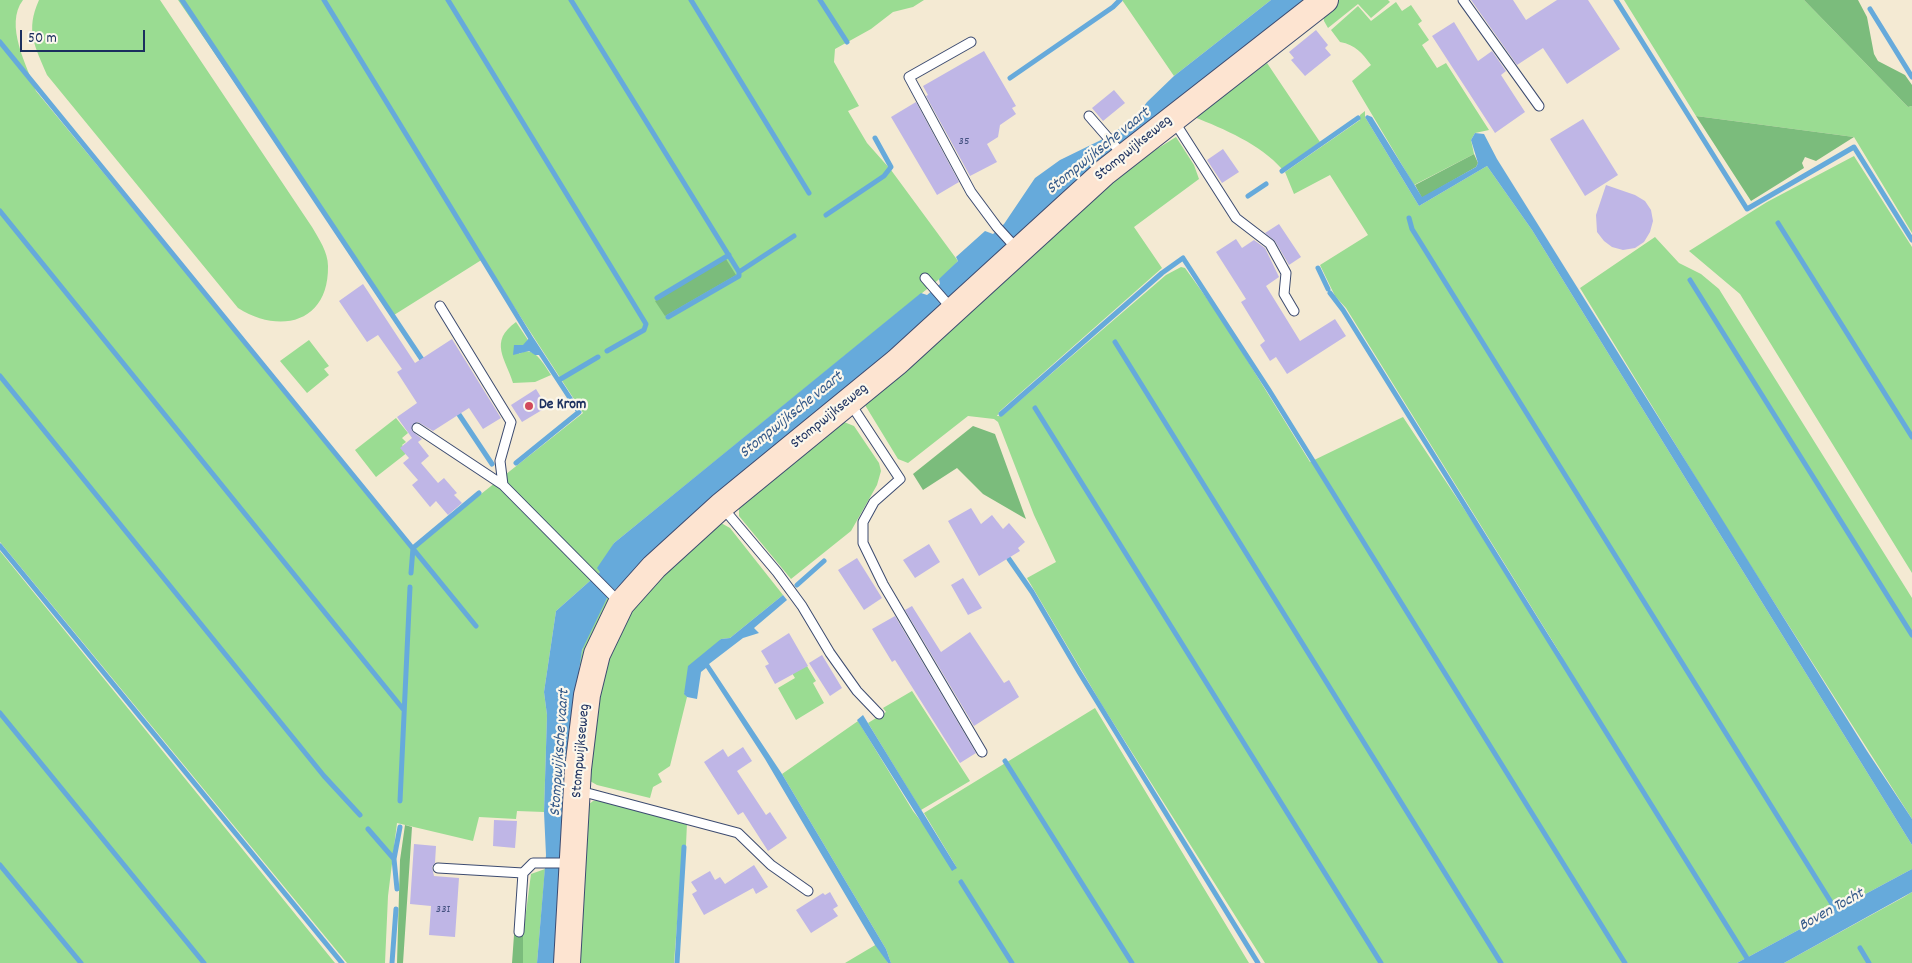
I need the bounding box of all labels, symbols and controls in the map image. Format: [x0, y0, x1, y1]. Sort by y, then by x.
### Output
scale bar [22, 20, 148, 52]
text: 50 m [28, 28, 57, 50]
water label: Stompwijksche vaart [1044, 105, 1154, 199]
street label: Stompwijkseweg [1092, 112, 1176, 186]
house number: 35 [959, 135, 969, 149]
water label: Stompwijksche vaart [737, 369, 847, 463]
street label: Stompwijkseweg [788, 380, 872, 454]
place label: De Krom [539, 397, 586, 415]
marker: De Krom [523, 400, 535, 412]
water label: Stompwijksche vaart [547, 689, 575, 817]
street label: Stompwijkseweg [569, 703, 595, 799]
water label: Boven Tocht [1796, 885, 1868, 937]
house number: 33I [436, 903, 450, 917]

